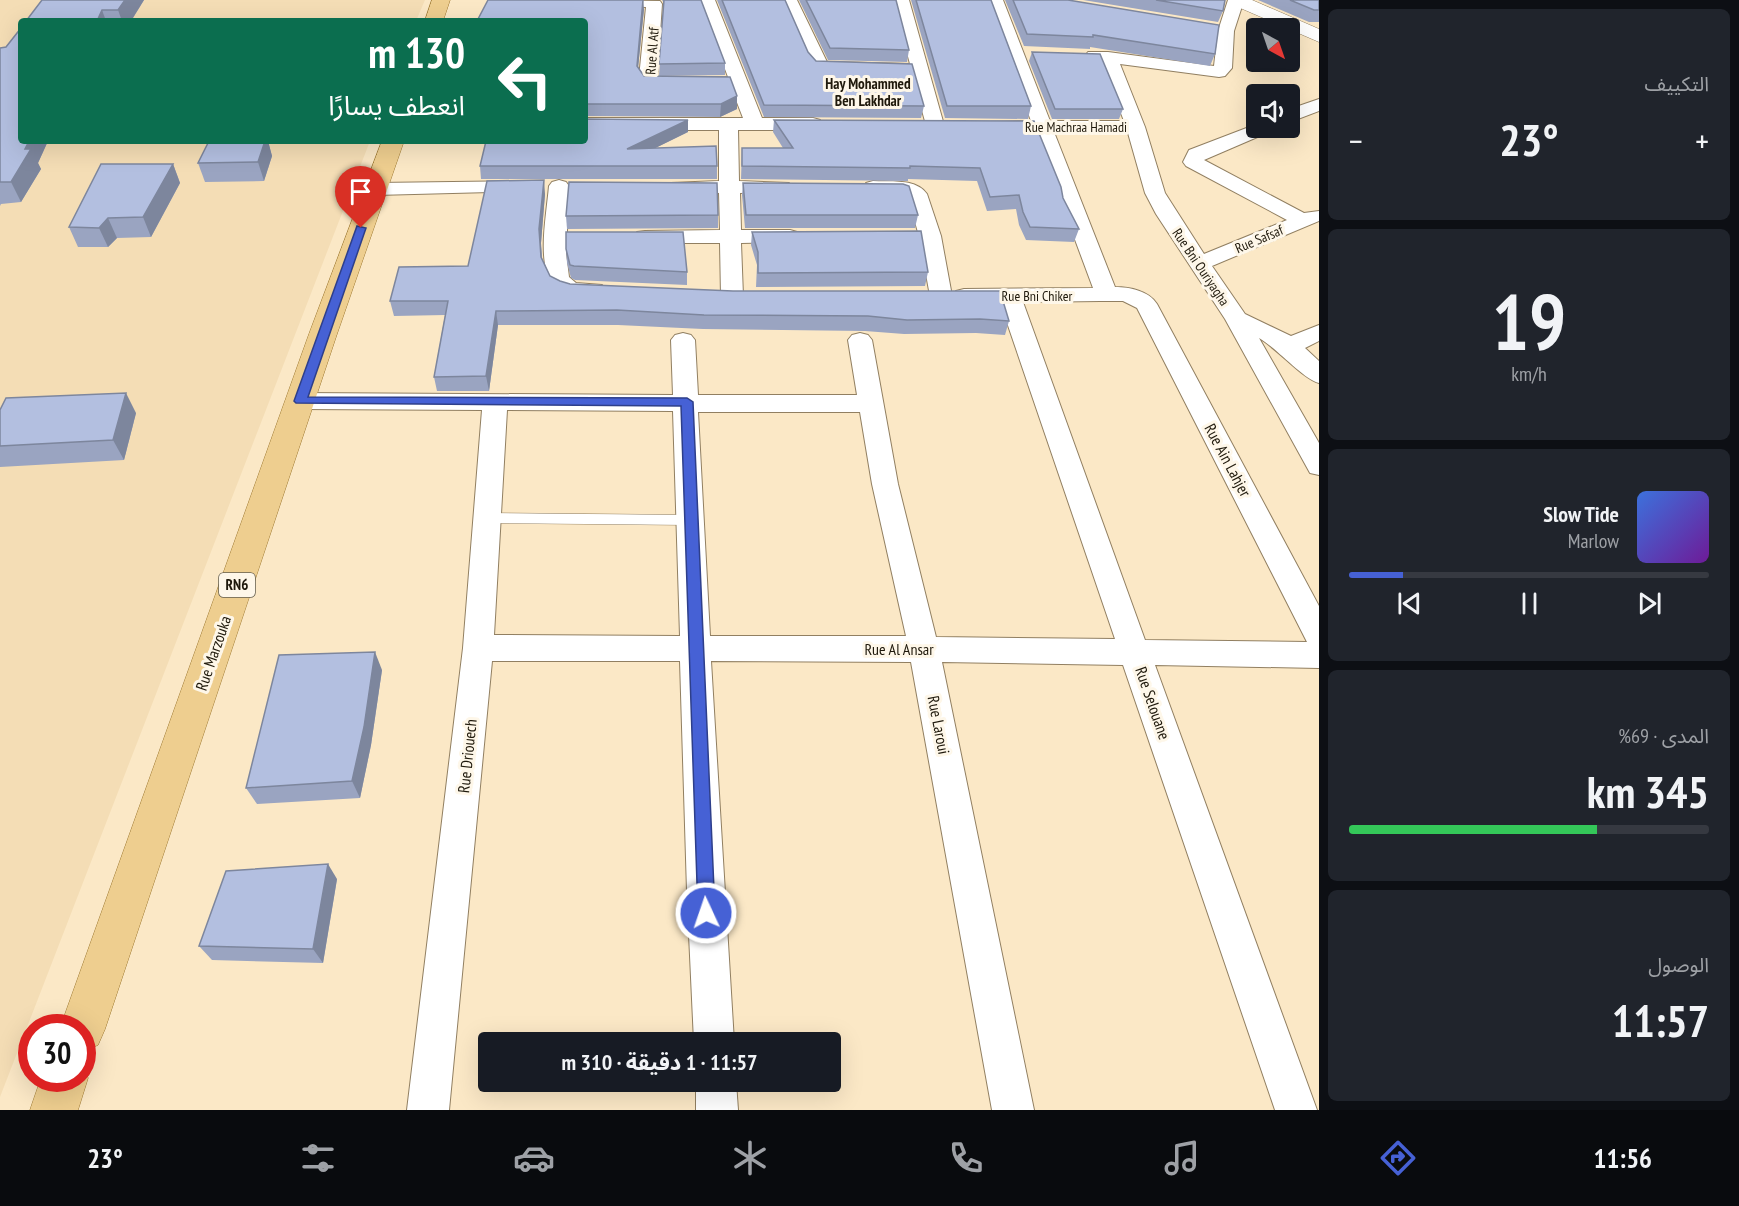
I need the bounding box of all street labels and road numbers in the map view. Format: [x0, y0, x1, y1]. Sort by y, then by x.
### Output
street label: Rue Al Atf [641, 26, 663, 75]
street label: Rue Machraa Hamadi [1025, 118, 1127, 136]
street label: Rue Safsaf [1232, 221, 1286, 257]
street label: Rue Bni Ouriyagha [1168, 225, 1234, 309]
street label: Rue Bni Chiker [1002, 287, 1073, 305]
street label: Rue Ain Lahjer [1200, 420, 1256, 501]
road number: RN6 [219, 573, 255, 597]
street label: Rue Marzouka [191, 613, 235, 693]
street label: Rue Al Ansar [864, 639, 934, 659]
street label: Rue Selouane [1131, 664, 1175, 742]
street label: Rue Laroui [924, 694, 954, 756]
street label: Rue Driouech [453, 718, 481, 794]

